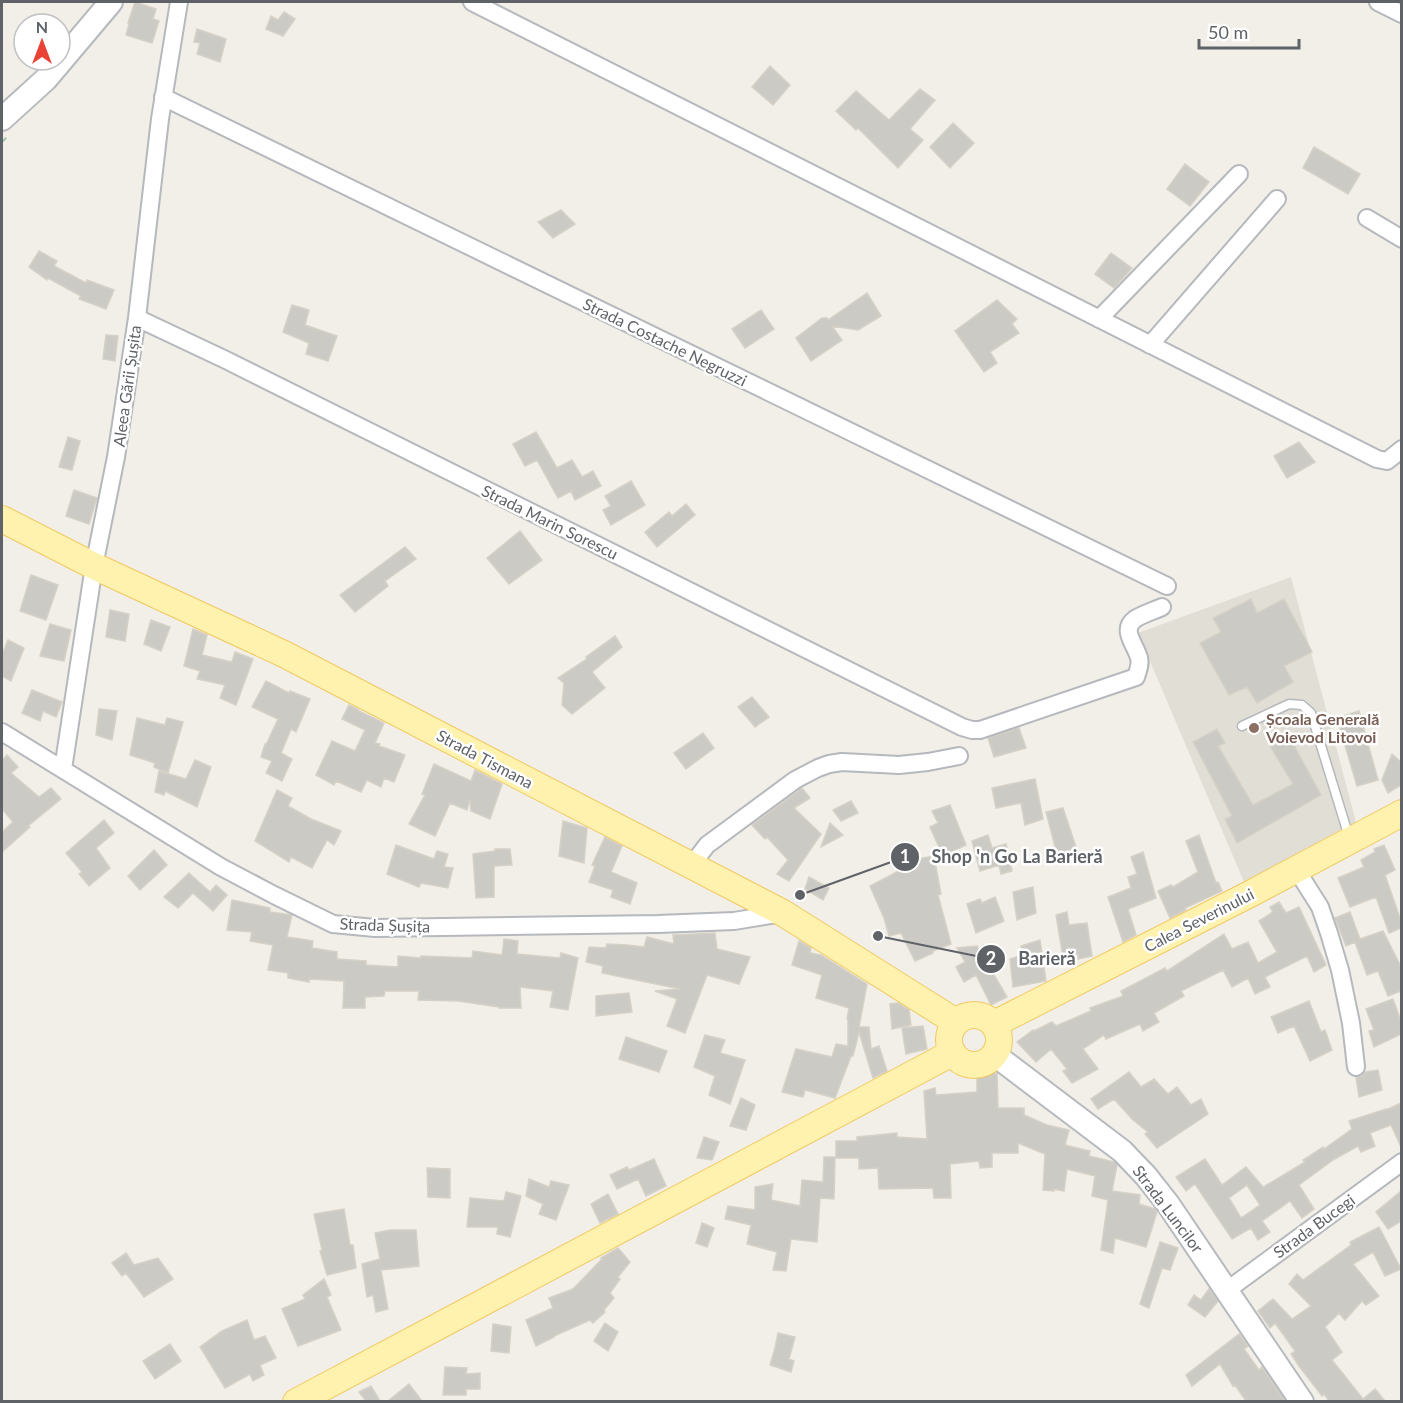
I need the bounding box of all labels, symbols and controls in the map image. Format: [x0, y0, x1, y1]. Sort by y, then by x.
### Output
north arrow [12, 12, 72, 72]
scale bar [1199, 12, 1300, 50]
text: N [36, 17, 48, 36]
text: 50 m [1208, 21, 1248, 43]
street label: Strada Costache Negruzzi [580, 294, 750, 390]
street label: Aleea Gării Șușita [109, 324, 144, 448]
street label: Strada Marin Sorescu [479, 480, 621, 563]
place label: Școala Generală Voievod Litovoi [1265, 709, 1379, 746]
marker: Școala Generală Voievod Litovoi [1247, 721, 1261, 735]
street label: Strada Tismana [434, 725, 537, 792]
callout: Shop 'n Go La Barieră [890, 839, 1115, 875]
text: 1 [900, 845, 910, 867]
text: Shop 'n Go La Barieră [931, 845, 1103, 867]
street label: Calea Severinului [1141, 884, 1257, 955]
street label: Strada Șușița [339, 913, 431, 936]
callout: Barieră [976, 941, 1088, 977]
text: 2 [986, 947, 996, 969]
text: Barieră [1018, 947, 1076, 969]
street label: Strada Luncilor [1129, 1161, 1208, 1256]
street label: Strada Bucegi [1269, 1190, 1358, 1261]

